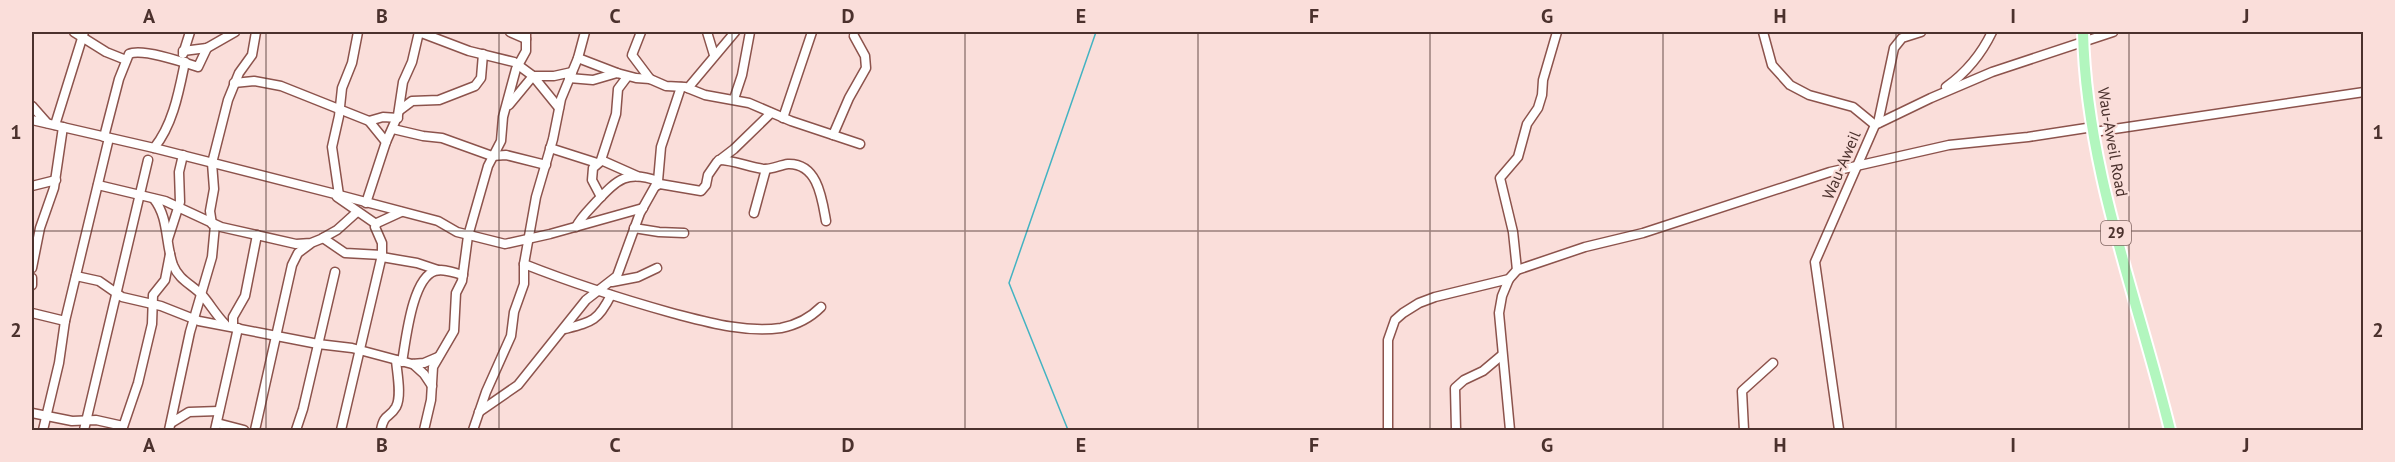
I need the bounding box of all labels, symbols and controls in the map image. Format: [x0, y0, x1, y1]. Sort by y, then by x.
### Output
text: A [143, 3, 156, 29]
text: B [376, 3, 388, 29]
text: C [609, 3, 621, 29]
text: D [842, 3, 855, 29]
text: E [1076, 3, 1086, 29]
text: F [1309, 3, 1319, 29]
text: G [1541, 3, 1553, 29]
text: H [1773, 3, 1787, 29]
text: I [2010, 3, 2016, 29]
text: J [2242, 3, 2249, 29]
street label: Wau-Aweil Road [2094, 86, 2132, 198]
text: 1 [10, 119, 22, 145]
text: 1 [2372, 119, 2384, 145]
street label: Wau-Aweil [1818, 127, 1865, 202]
road number: 29 [2101, 221, 2131, 245]
text: 2 [10, 317, 22, 343]
text: 2 [2372, 317, 2384, 343]
text: A [143, 432, 156, 458]
text: B [376, 432, 388, 458]
text: C [609, 432, 621, 458]
text: D [842, 432, 855, 458]
text: E [1076, 432, 1086, 458]
text: F [1309, 432, 1319, 458]
text: G [1541, 432, 1553, 458]
text: H [1773, 432, 1787, 458]
text: I [2010, 432, 2016, 458]
text: J [2242, 432, 2249, 458]

